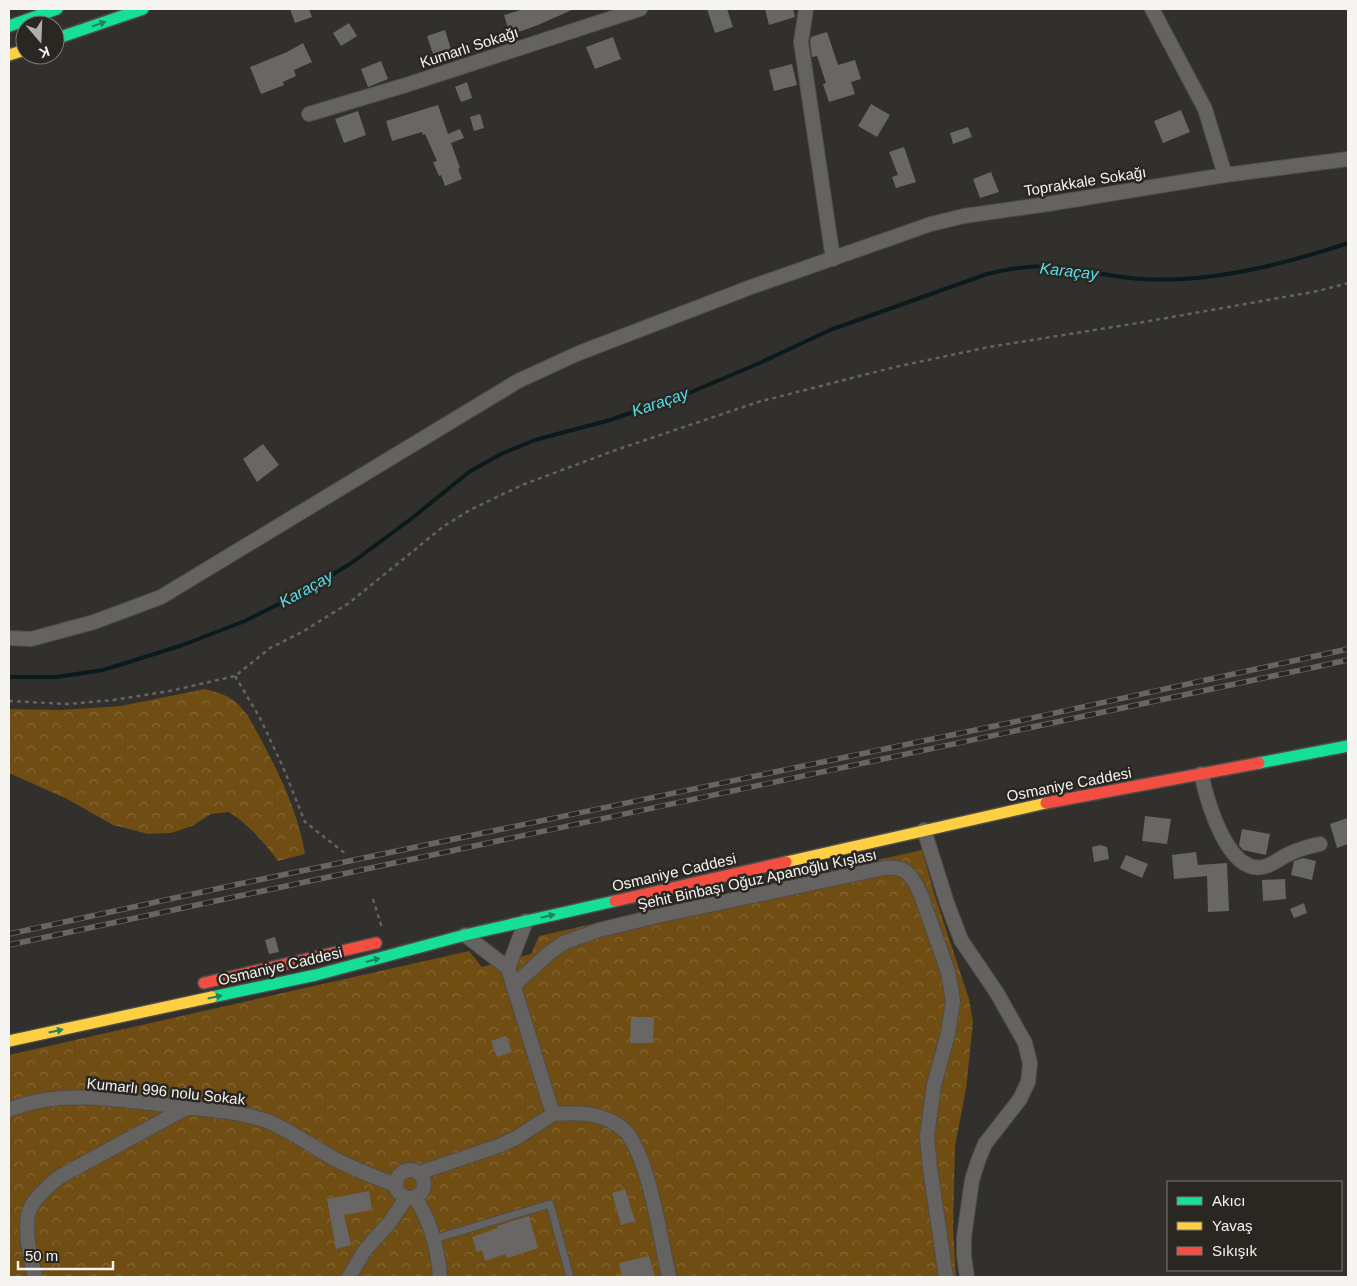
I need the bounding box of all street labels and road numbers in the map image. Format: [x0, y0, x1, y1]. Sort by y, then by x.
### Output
street label: Kumarlı Sokağı [418, 23, 520, 71]
street label: Toprakkale Sokağı [1023, 163, 1147, 199]
street label: Osmaniye Caddesi [1005, 764, 1133, 804]
street label: Şehit Binbaşı Oğuz Apanoğlu Kışlası [636, 845, 878, 913]
street label: Osmaniye Caddesi [610, 849, 738, 895]
street label: Osmaniye Caddesi [216, 943, 344, 989]
street label: Kumarlı 996 nolu Sokak [86, 1074, 247, 1108]

